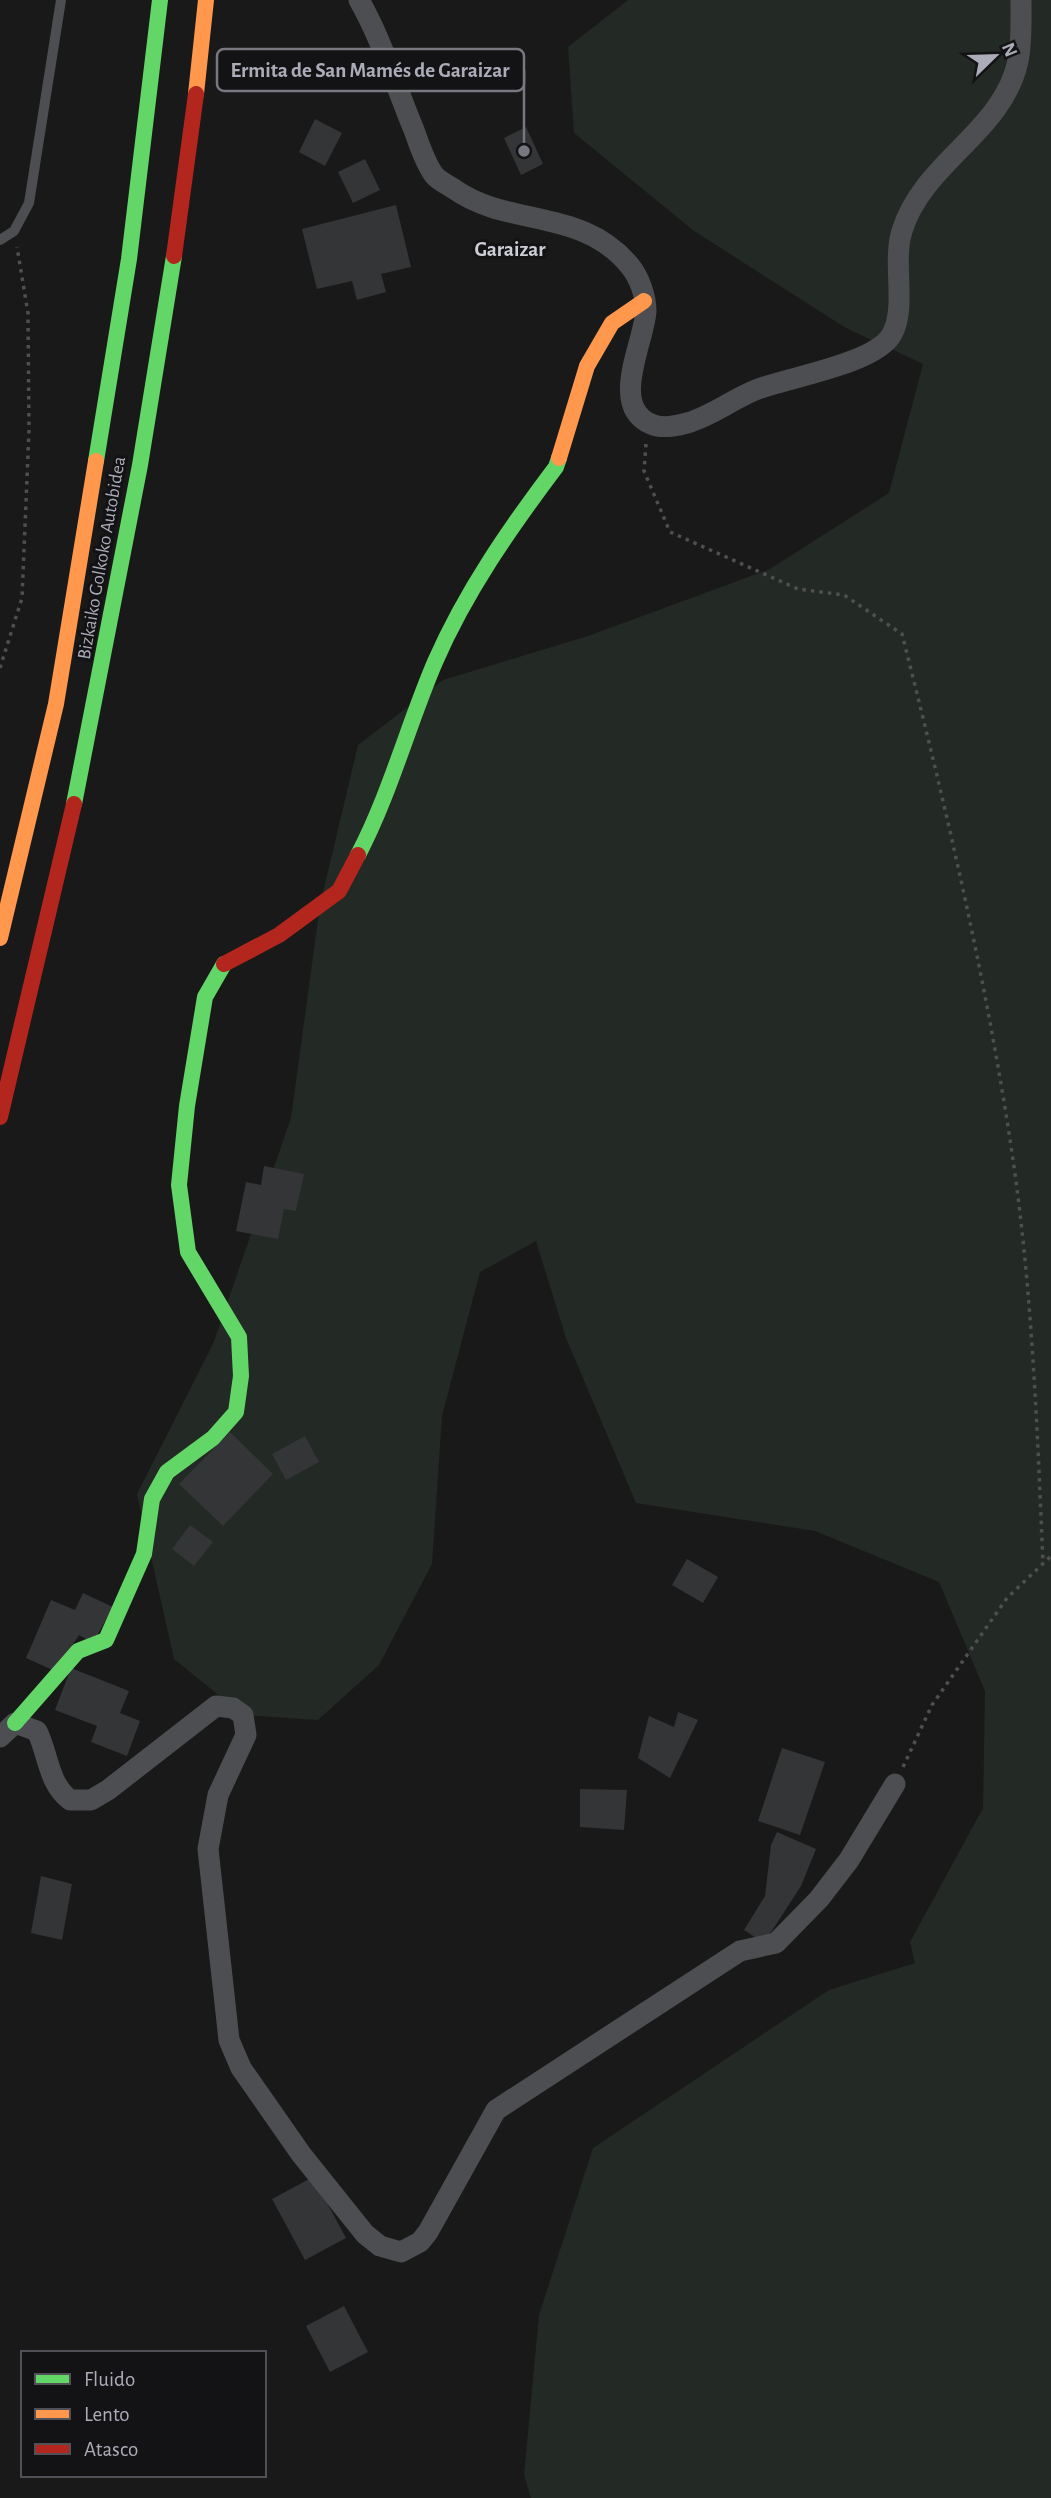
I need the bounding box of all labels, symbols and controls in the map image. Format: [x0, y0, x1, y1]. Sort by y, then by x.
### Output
north arrow [960, 21, 1030, 91]
text: N [998, 40, 1021, 60]
callout: Ermita de San Mamés de Garaizar [217, 49, 524, 91]
text: Ermita de San Mamés de Garaizar [230, 60, 510, 81]
district label: Garaizar [474, 239, 546, 260]
street label: Bizkaiko Golkoko Autobidea [75, 455, 129, 661]
legend [21, 2351, 266, 2477]
text: Fluido [84, 2369, 135, 2390]
text: Lento [84, 2404, 130, 2425]
text: Atasco [84, 2439, 138, 2460]

